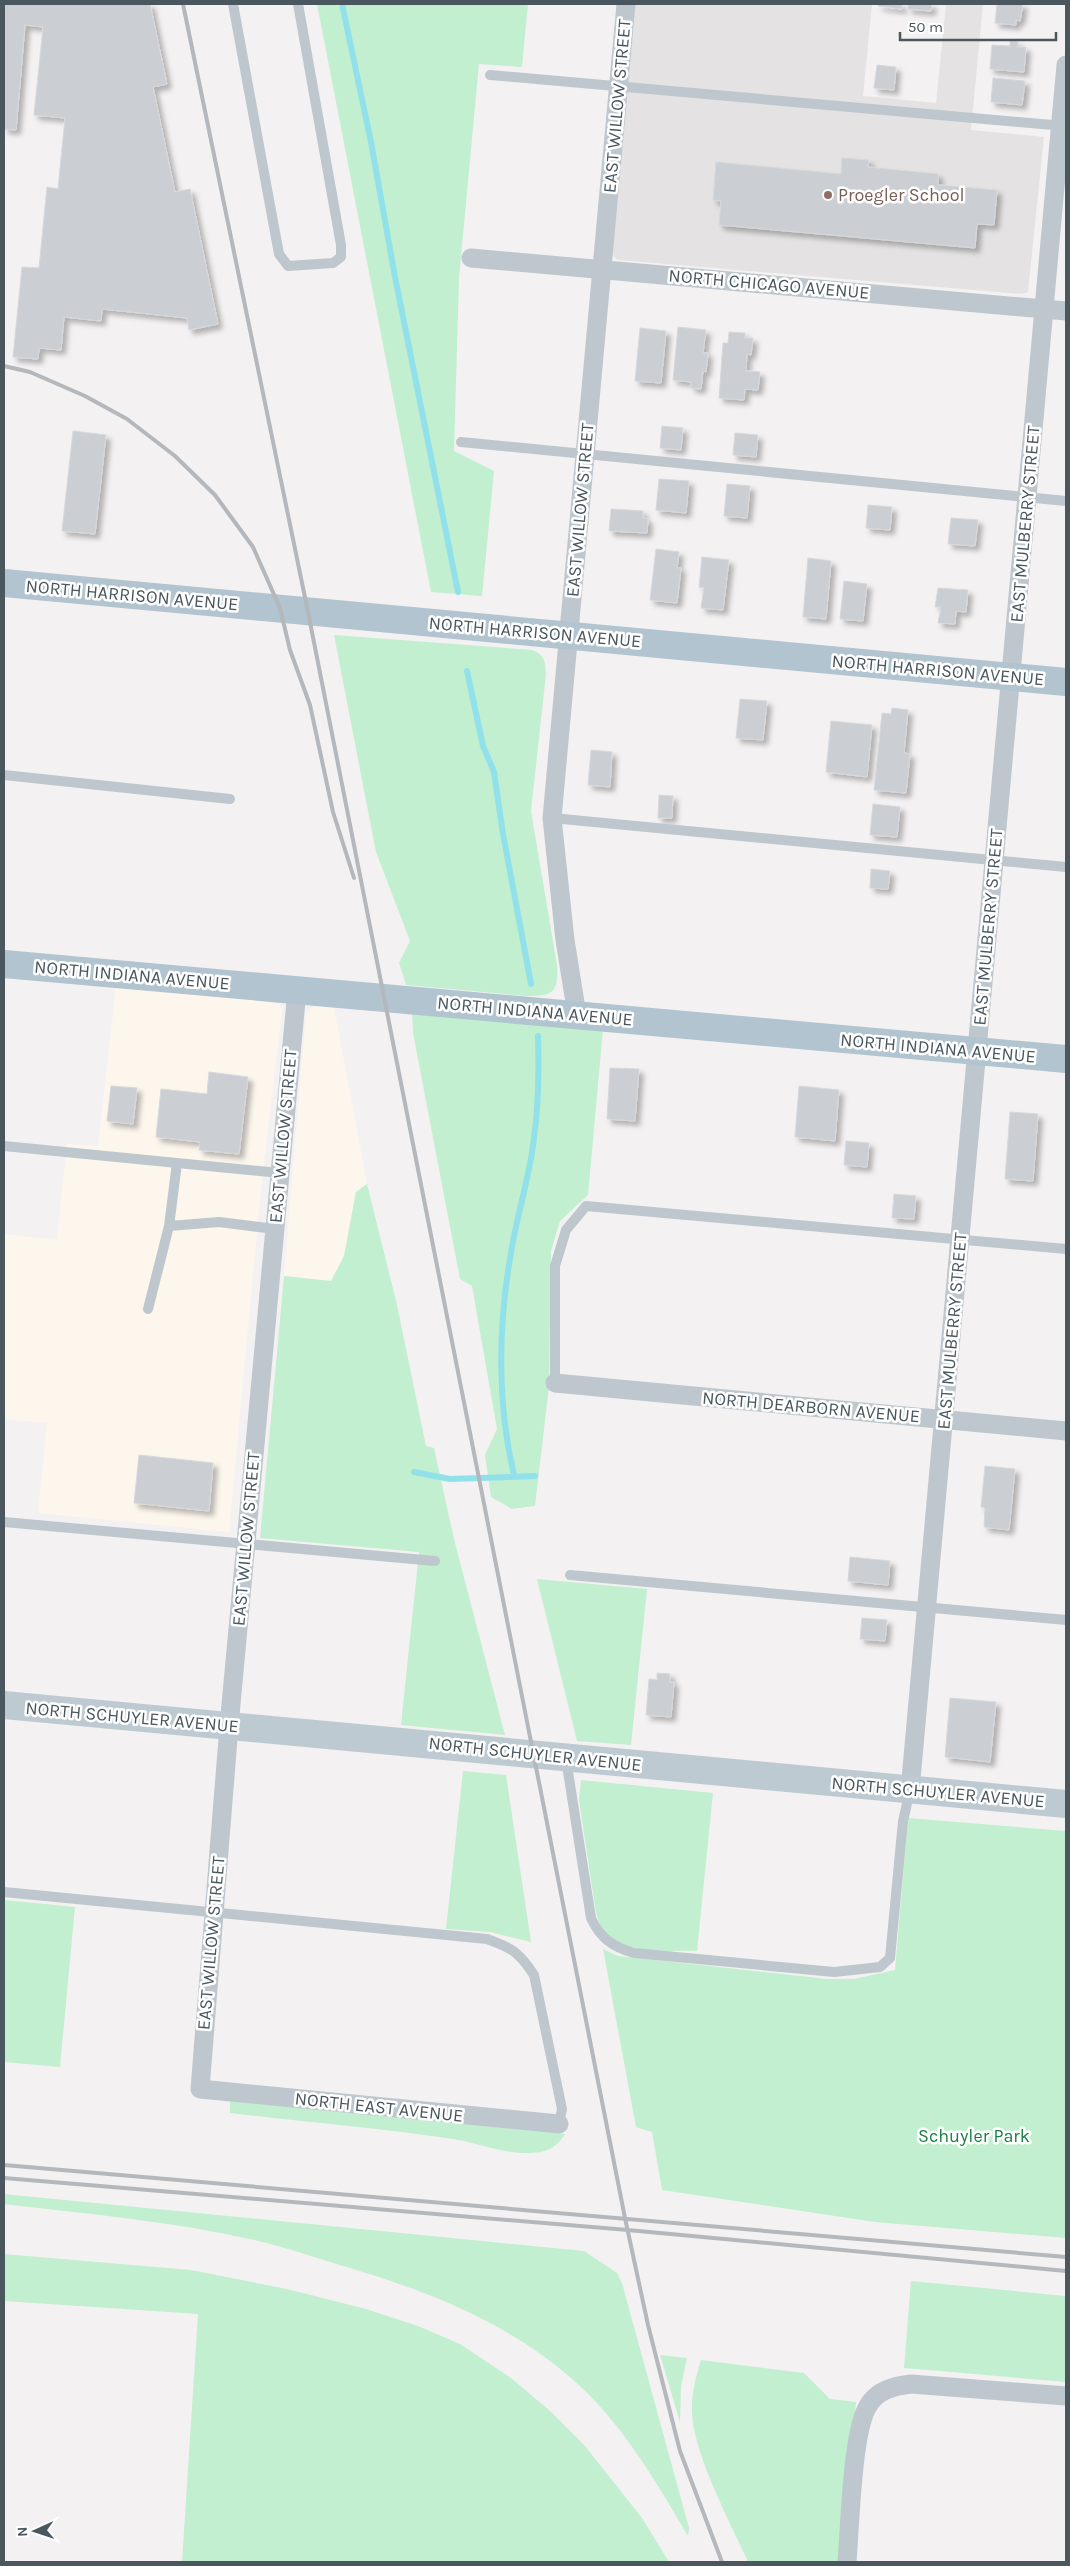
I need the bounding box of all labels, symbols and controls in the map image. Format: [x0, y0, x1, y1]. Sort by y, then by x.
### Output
scale bar [900, 10, 1056, 42]
street label: EAST WILLOW STREET [598, 18, 636, 194]
text: 50 m [908, 18, 943, 36]
place label: Proegler School [838, 184, 965, 206]
marker: Proegler School [822, 189, 834, 201]
street label: NORTH CHICAGO AVENUE [668, 264, 870, 304]
street label: EAST WILLOW STREET [561, 422, 599, 598]
street label: EAST MULBERRY STREET [1005, 425, 1045, 623]
street label: NORTH HARRISON AVENUE [25, 575, 239, 615]
street label: NORTH HARRISON AVENUE [428, 612, 642, 652]
street label: NORTH HARRISON AVENUE [831, 650, 1045, 690]
street label: EAST MULBERRY STREET [968, 828, 1008, 1026]
street label: NORTH INDIANA AVENUE [33, 955, 231, 995]
street label: NORTH INDIANA AVENUE [436, 991, 634, 1031]
street label: NORTH INDIANA AVENUE [839, 1028, 1037, 1068]
street label: EAST WILLOW STREET [264, 1048, 302, 1224]
street label: EAST MULBERRY STREET [932, 1232, 972, 1430]
street label: NORTH DEARBORN AVENUE [701, 1387, 921, 1427]
street label: EAST WILLOW STREET [227, 1451, 265, 1627]
street label: NORTH SCHUYLER AVENUE [24, 1697, 240, 1737]
street label: NORTH SCHUYLER AVENUE [427, 1732, 643, 1776]
street label: NORTH SCHUYLER AVENUE [830, 1772, 1046, 1812]
street label: EAST WILLOW STREET [192, 1855, 230, 2031]
street label: NORTH EAST AVENUE [294, 2087, 464, 2127]
park label: Schuyler Park [918, 2125, 1030, 2147]
north arrow [10, 2506, 60, 2556]
text: N [14, 2526, 31, 2537]

